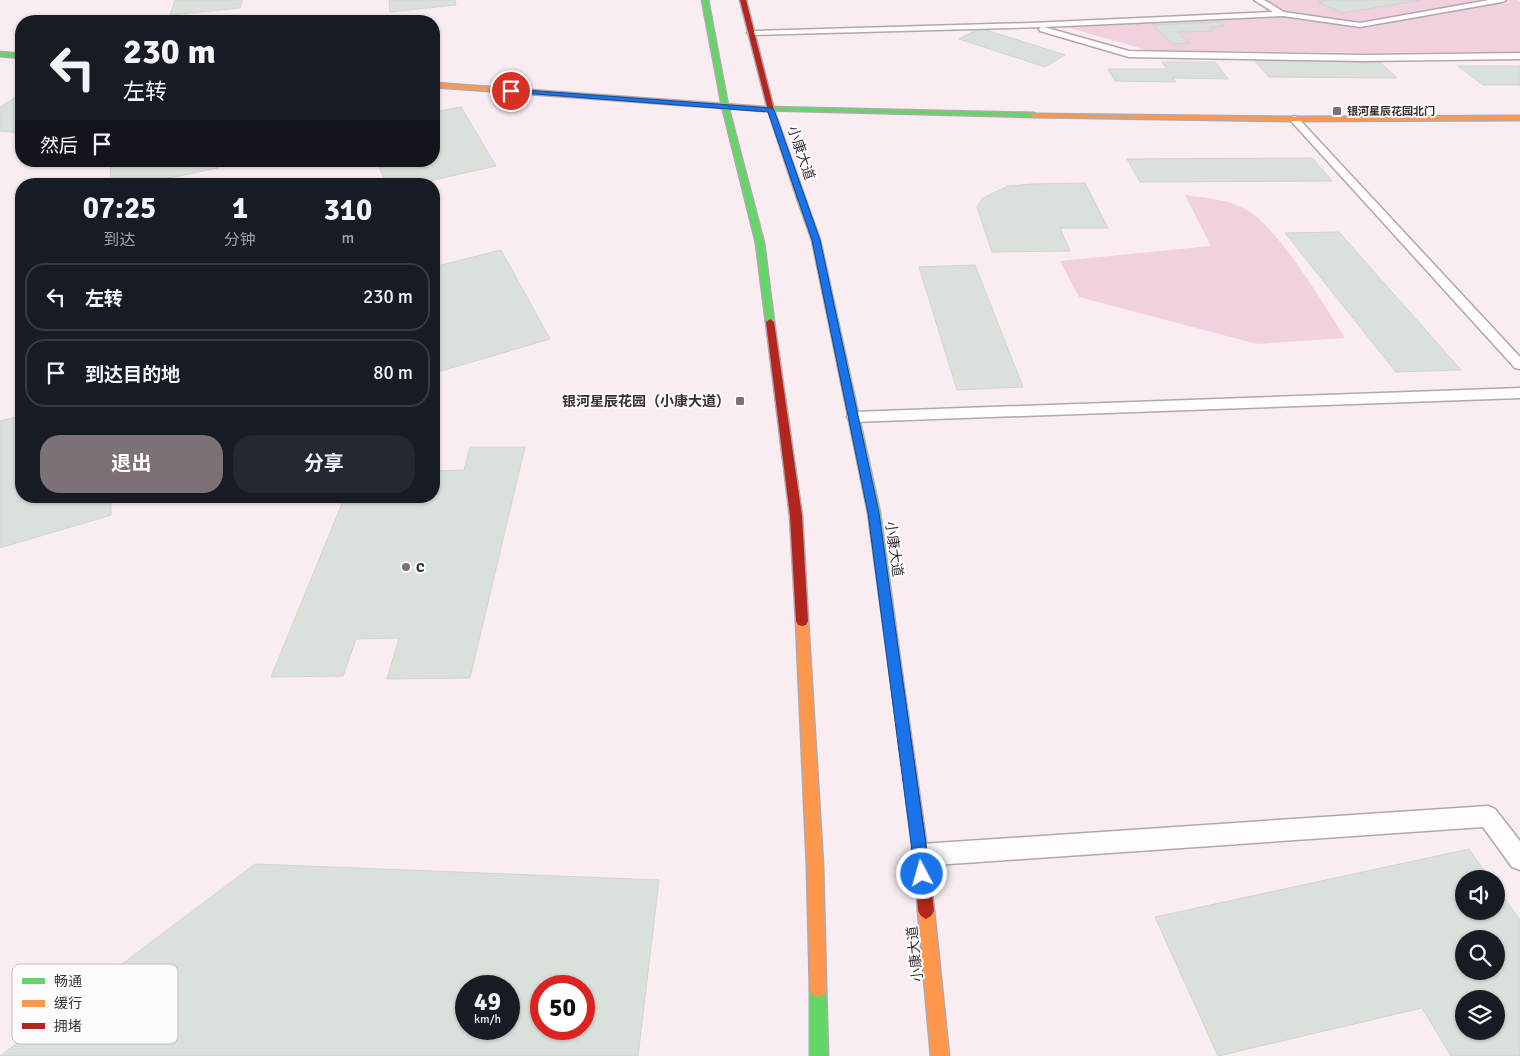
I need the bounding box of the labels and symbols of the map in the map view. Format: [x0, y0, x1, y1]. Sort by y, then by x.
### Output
pin [490, 70, 532, 112]
marker: 银河星辰花园北门 [1331, 105, 1343, 117]
place label: 银河星辰花园北门 [1347, 105, 1435, 118]
street label: 小康大道 [784, 124, 818, 182]
place label: 银河星辰花园（小康大道） [562, 393, 730, 410]
marker: 银河星辰花园（小康大道） [734, 395, 746, 407]
street label: 小康大道 [882, 520, 906, 578]
place label: C [416, 559, 425, 576]
marker: C [400, 561, 412, 573]
position arrow [895, 847, 947, 899]
street label: 小康大道 [904, 925, 926, 983]
legend [12, 964, 178, 1044]
text: 畅通 [54, 973, 82, 990]
speed limit sign: 50 [530, 975, 595, 1040]
text: 缓行 [54, 995, 82, 1012]
text: 拥堵 [54, 1018, 82, 1035]

